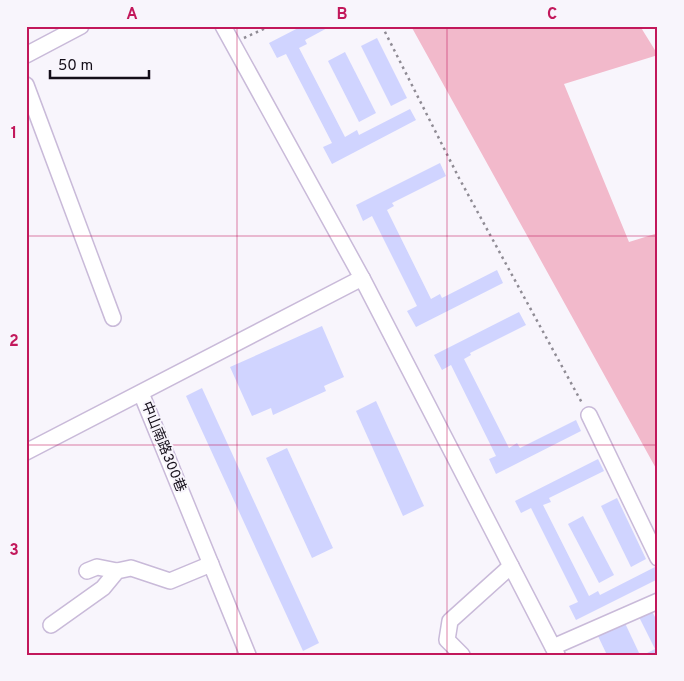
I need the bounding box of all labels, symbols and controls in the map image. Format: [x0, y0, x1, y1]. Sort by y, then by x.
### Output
text: A [126, 5, 138, 25]
text: B [336, 5, 348, 25]
text: C [547, 5, 557, 25]
scale bar [50, 48, 149, 80]
text: 50 m [58, 57, 93, 76]
text: 1 [11, 124, 17, 144]
text: 2 [9, 332, 19, 352]
street label: 中山南路300巷 [137, 399, 189, 495]
text: 3 [9, 541, 19, 561]

